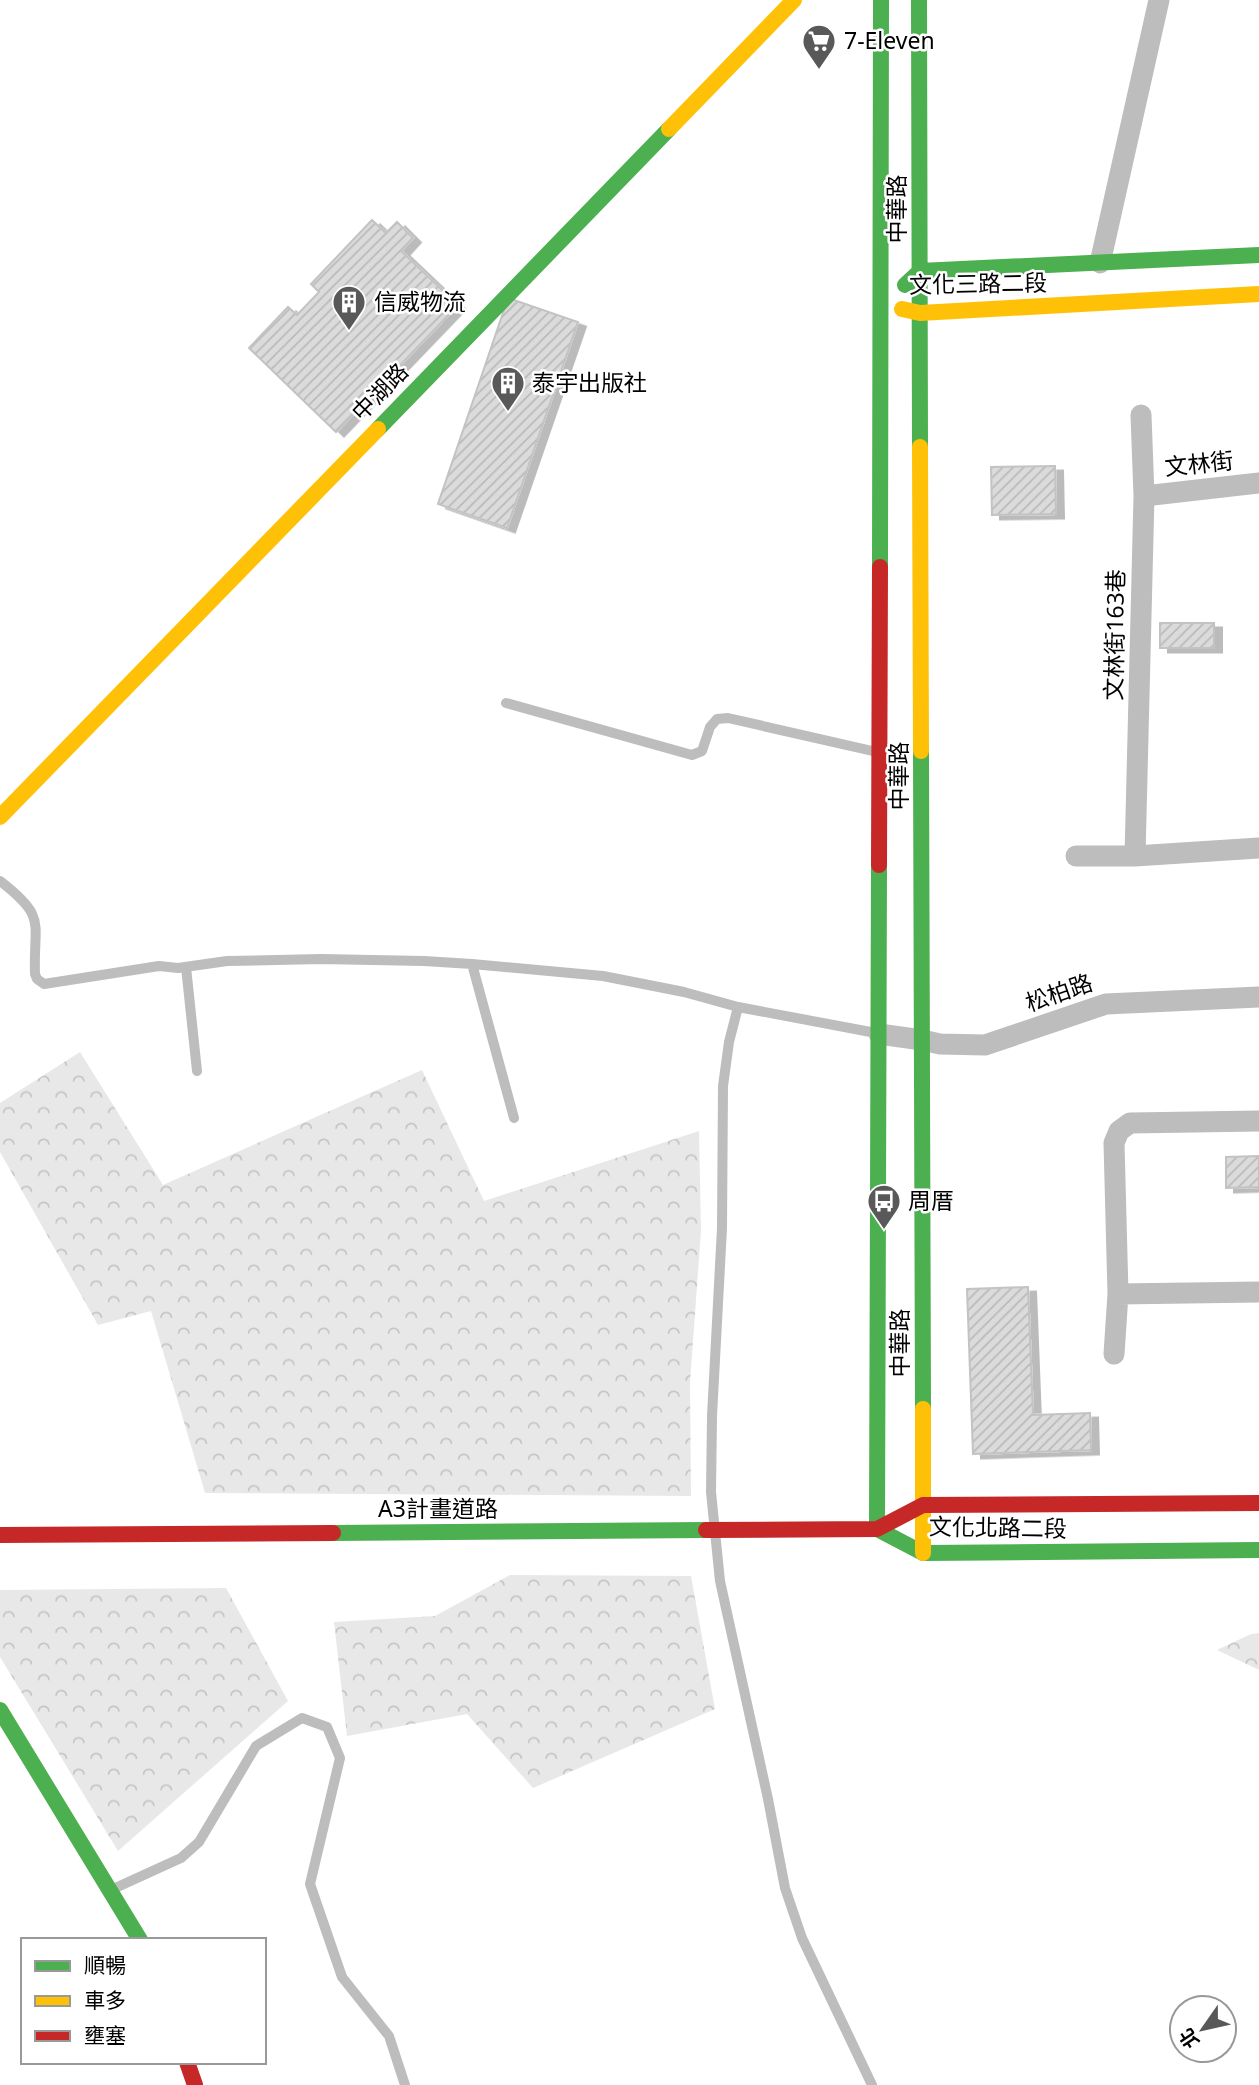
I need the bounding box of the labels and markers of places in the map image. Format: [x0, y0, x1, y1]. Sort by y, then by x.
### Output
supermarket icon: 7-Eleven [800, 22, 838, 71]
place label: 7-Eleven [844, 24, 935, 56]
building icon: 信威物流 [330, 283, 368, 332]
place label: 信威物流 [374, 285, 466, 317]
building icon: 泰宇出版社 [489, 364, 527, 413]
place label: 泰宇出版社 [532, 366, 647, 398]
bus stop icon: 周厝 [865, 1182, 903, 1231]
place label: 周厝 [908, 1184, 954, 1216]

